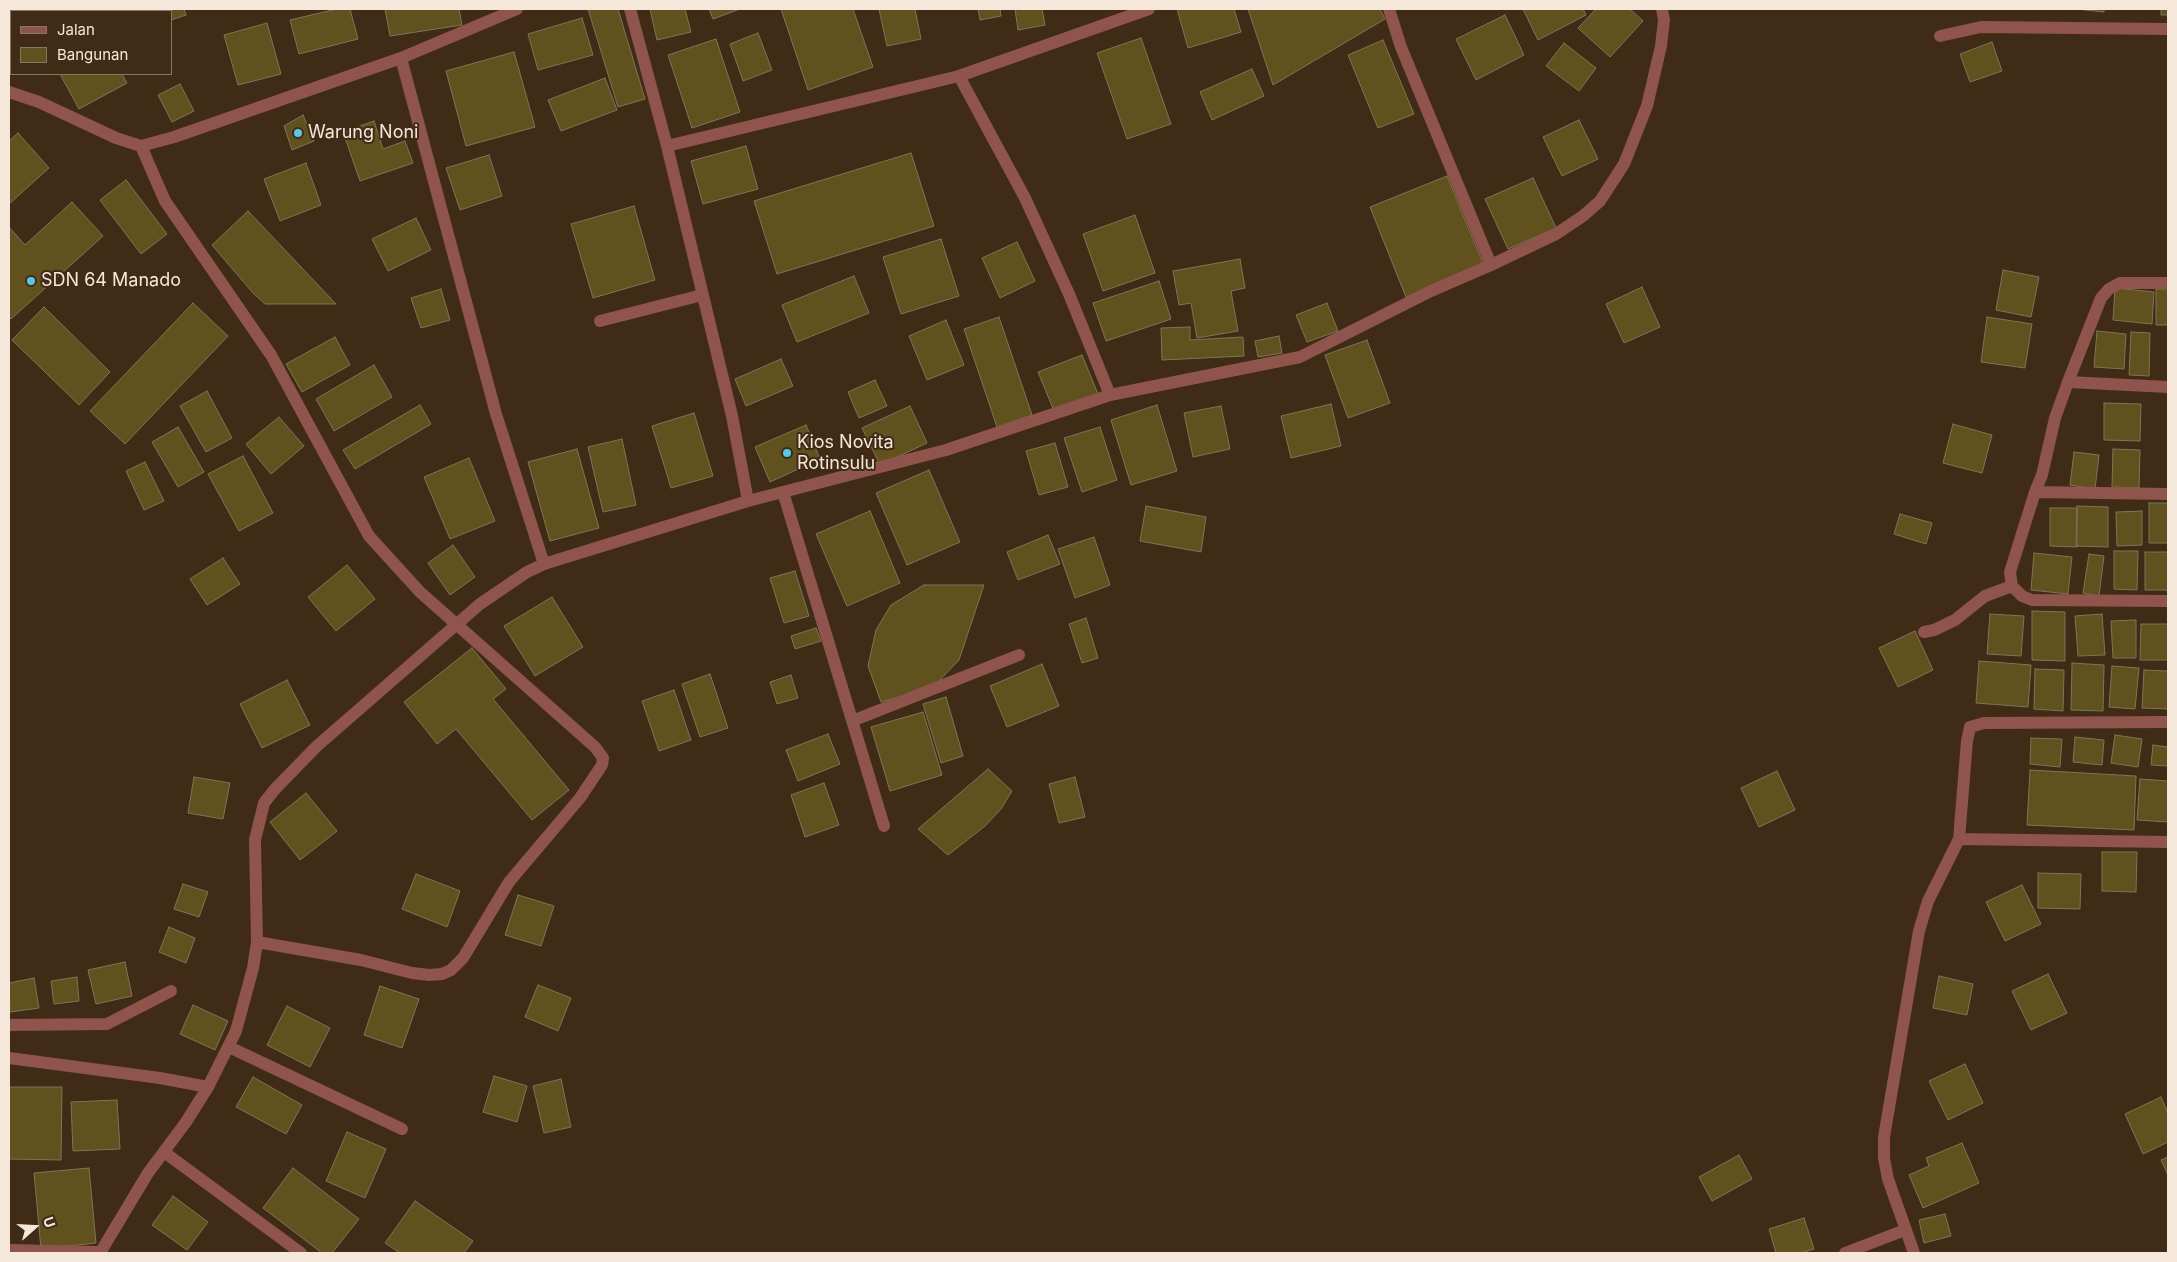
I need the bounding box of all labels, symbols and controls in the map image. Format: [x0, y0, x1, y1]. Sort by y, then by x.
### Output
legend [10, 10, 172, 75]
text: Jalan [57, 20, 95, 39]
text: Bangunan [57, 45, 128, 64]
place label: Warung Noni [308, 122, 418, 144]
marker: Warung Noni [292, 127, 304, 139]
place label: SDN 64 Manado [41, 270, 181, 292]
marker: SDN 64 Manado [25, 275, 37, 287]
place label: Kios Novita Rotinsulu [797, 432, 894, 474]
marker: Kios Novita Rotinsulu [781, 447, 793, 459]
north arrow [10, 1202, 60, 1252]
text: U [40, 1214, 59, 1230]

